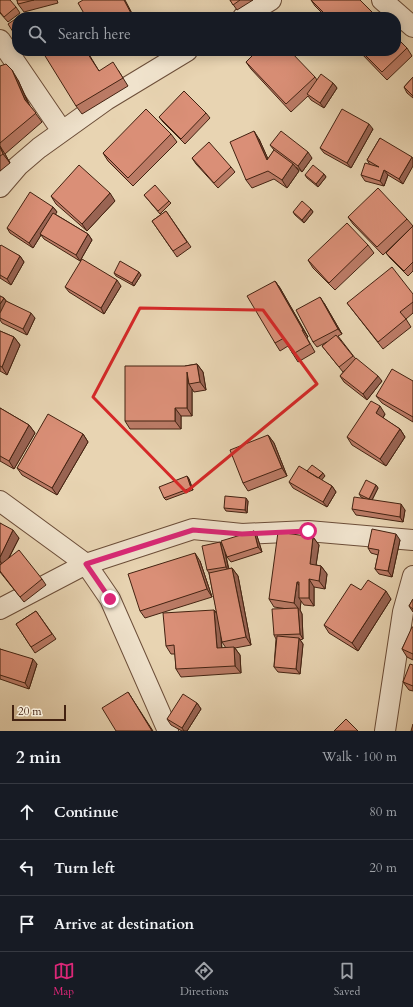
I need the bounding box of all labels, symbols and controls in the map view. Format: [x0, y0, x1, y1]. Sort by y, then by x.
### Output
search box [12, 12, 401, 56]
icon: search [26, 23, 48, 45]
text: Search here [58, 24, 131, 44]
route start [299, 522, 317, 540]
route end [101, 590, 119, 608]
scale bar [12, 703, 66, 722]
text: 20 m [18, 704, 42, 719]
text: 2 min [16, 746, 61, 769]
text: Walk · 100 m [322, 748, 397, 766]
icon: ahead [16, 801, 38, 823]
text: Continue [54, 802, 119, 822]
text: 80 m [369, 803, 397, 821]
icon: left [16, 857, 38, 879]
text: Turn left [54, 858, 115, 878]
text: 20 m [369, 859, 397, 877]
icon: arrive [16, 913, 38, 935]
text: Arrive at destination [54, 914, 194, 934]
tab: Map [53, 960, 75, 999]
tab: Directions [180, 960, 228, 999]
tab: Saved [334, 960, 360, 999]

